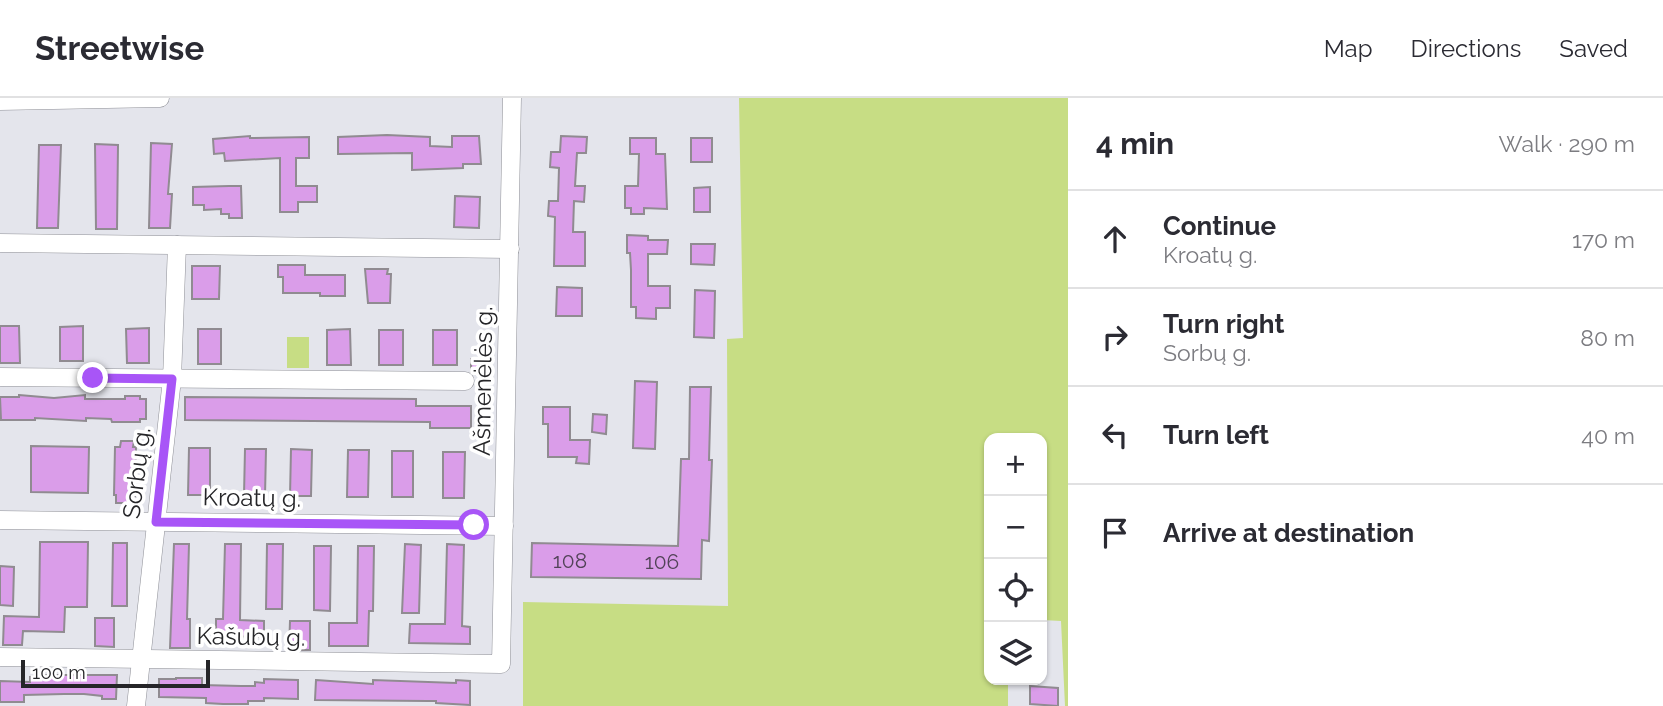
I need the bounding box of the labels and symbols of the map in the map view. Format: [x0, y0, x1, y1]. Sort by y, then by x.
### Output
street label: Ašmenėlės g. [467, 306, 498, 456]
route end [77, 362, 108, 393]
street label: Sorbų g. [117, 426, 156, 520]
street label: Kroatų g. [202, 482, 302, 513]
route start [458, 509, 489, 540]
house number: 108 [553, 548, 587, 573]
house number: 106 [645, 549, 679, 574]
street label: Kašubų g. [196, 621, 306, 652]
scale bar [21, 657, 210, 689]

